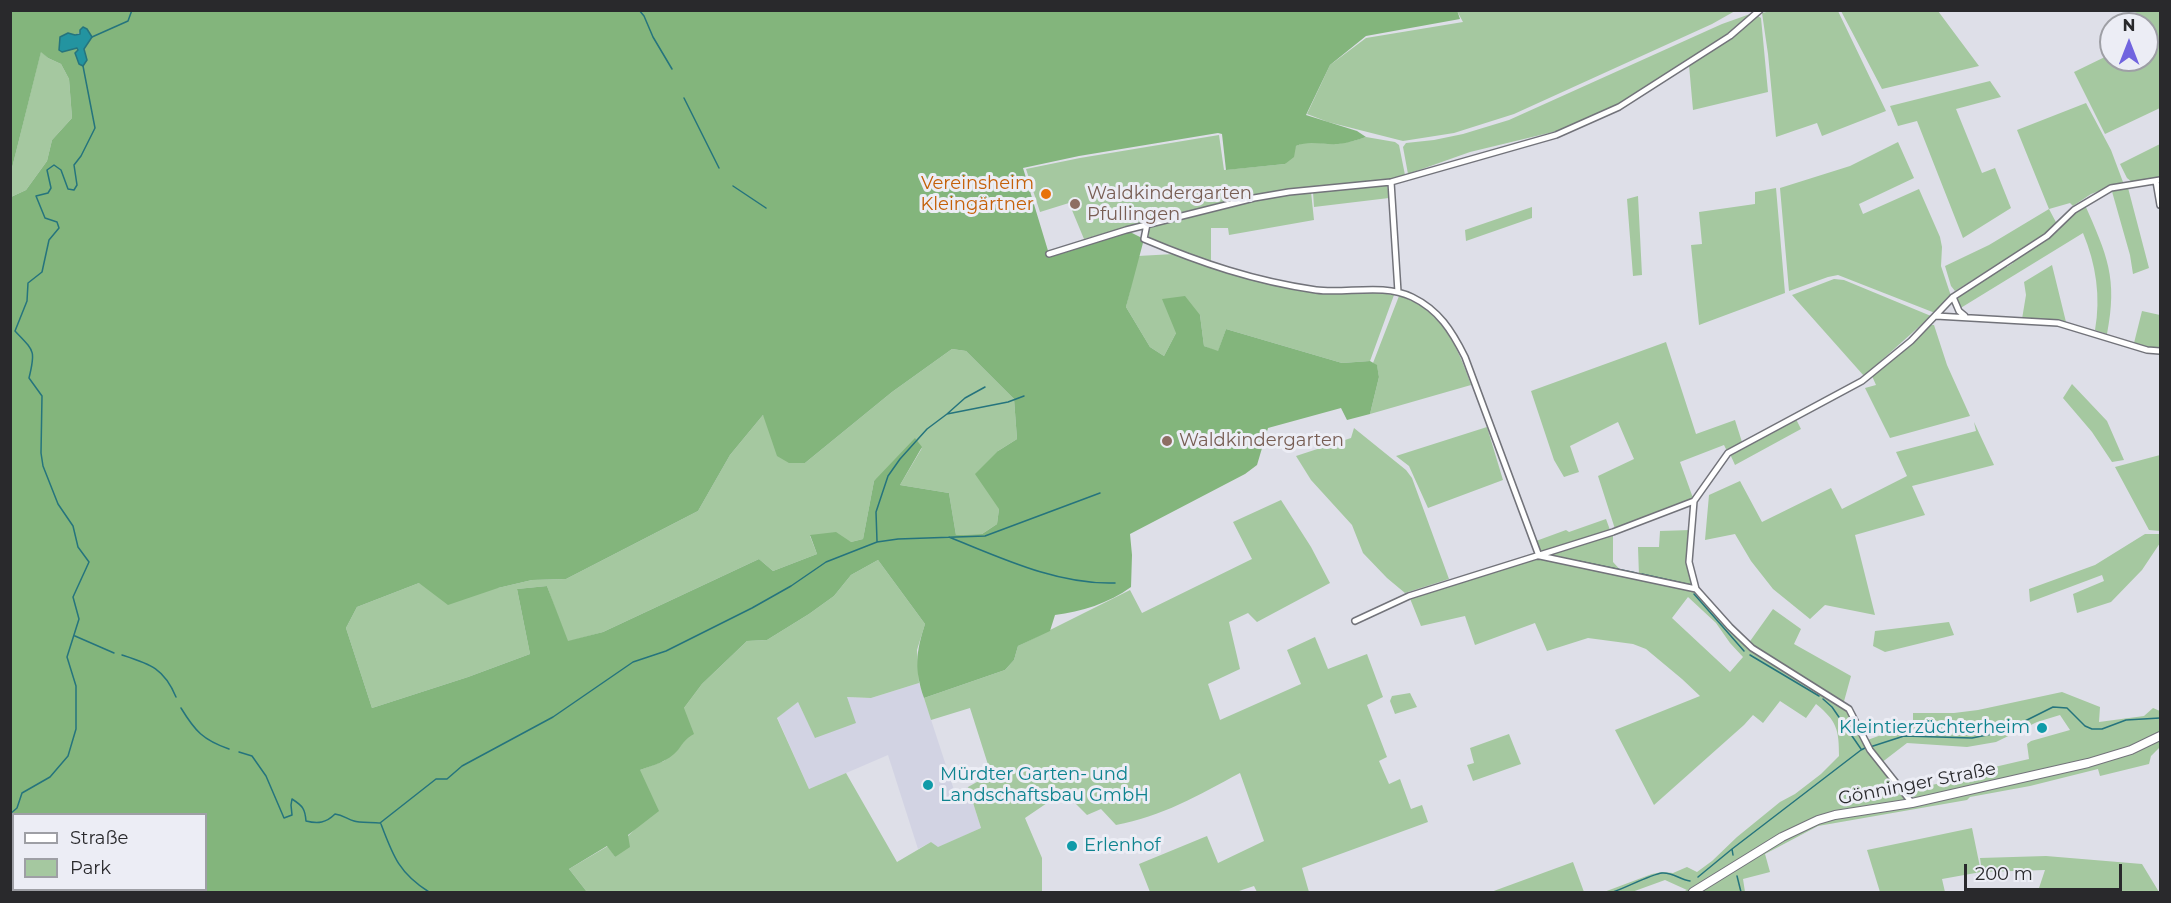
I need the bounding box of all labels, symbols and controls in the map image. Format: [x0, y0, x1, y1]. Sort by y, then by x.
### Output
north arrow [2099, 12, 2159, 72]
text: N [2123, 16, 2135, 35]
place label: Vereinsheim Kleingärtner [920, 173, 1034, 216]
place label: Waldkindergarten Pfullingen [1087, 183, 1252, 226]
marker: Vereinsheim Kleingärtner [1039, 187, 1053, 201]
marker: Waldkindergarten Pfullingen [1068, 197, 1082, 211]
place label: Waldkindergarten [1179, 430, 1344, 452]
marker: Waldkindergarten [1160, 434, 1174, 448]
place label: Kleintierzüchterheim [1839, 717, 2030, 739]
marker: Kleintierzüchterheim [2035, 721, 2049, 735]
street label: Gönninger Straße [1836, 758, 1998, 810]
place label: Mürdter Garten- und Landschaftsbau GmbH [940, 764, 1149, 806]
marker: Mürdter Garten- und Landschaftsbau GmbH [921, 778, 935, 792]
legend [12, 813, 207, 891]
text: Straße [70, 827, 128, 849]
place label: Erlenhof [1084, 835, 1161, 857]
marker: Erlenhof [1065, 839, 1079, 853]
scale bar [1967, 852, 2124, 890]
text: Park [70, 857, 111, 879]
text: 200 m [1975, 863, 2033, 885]

